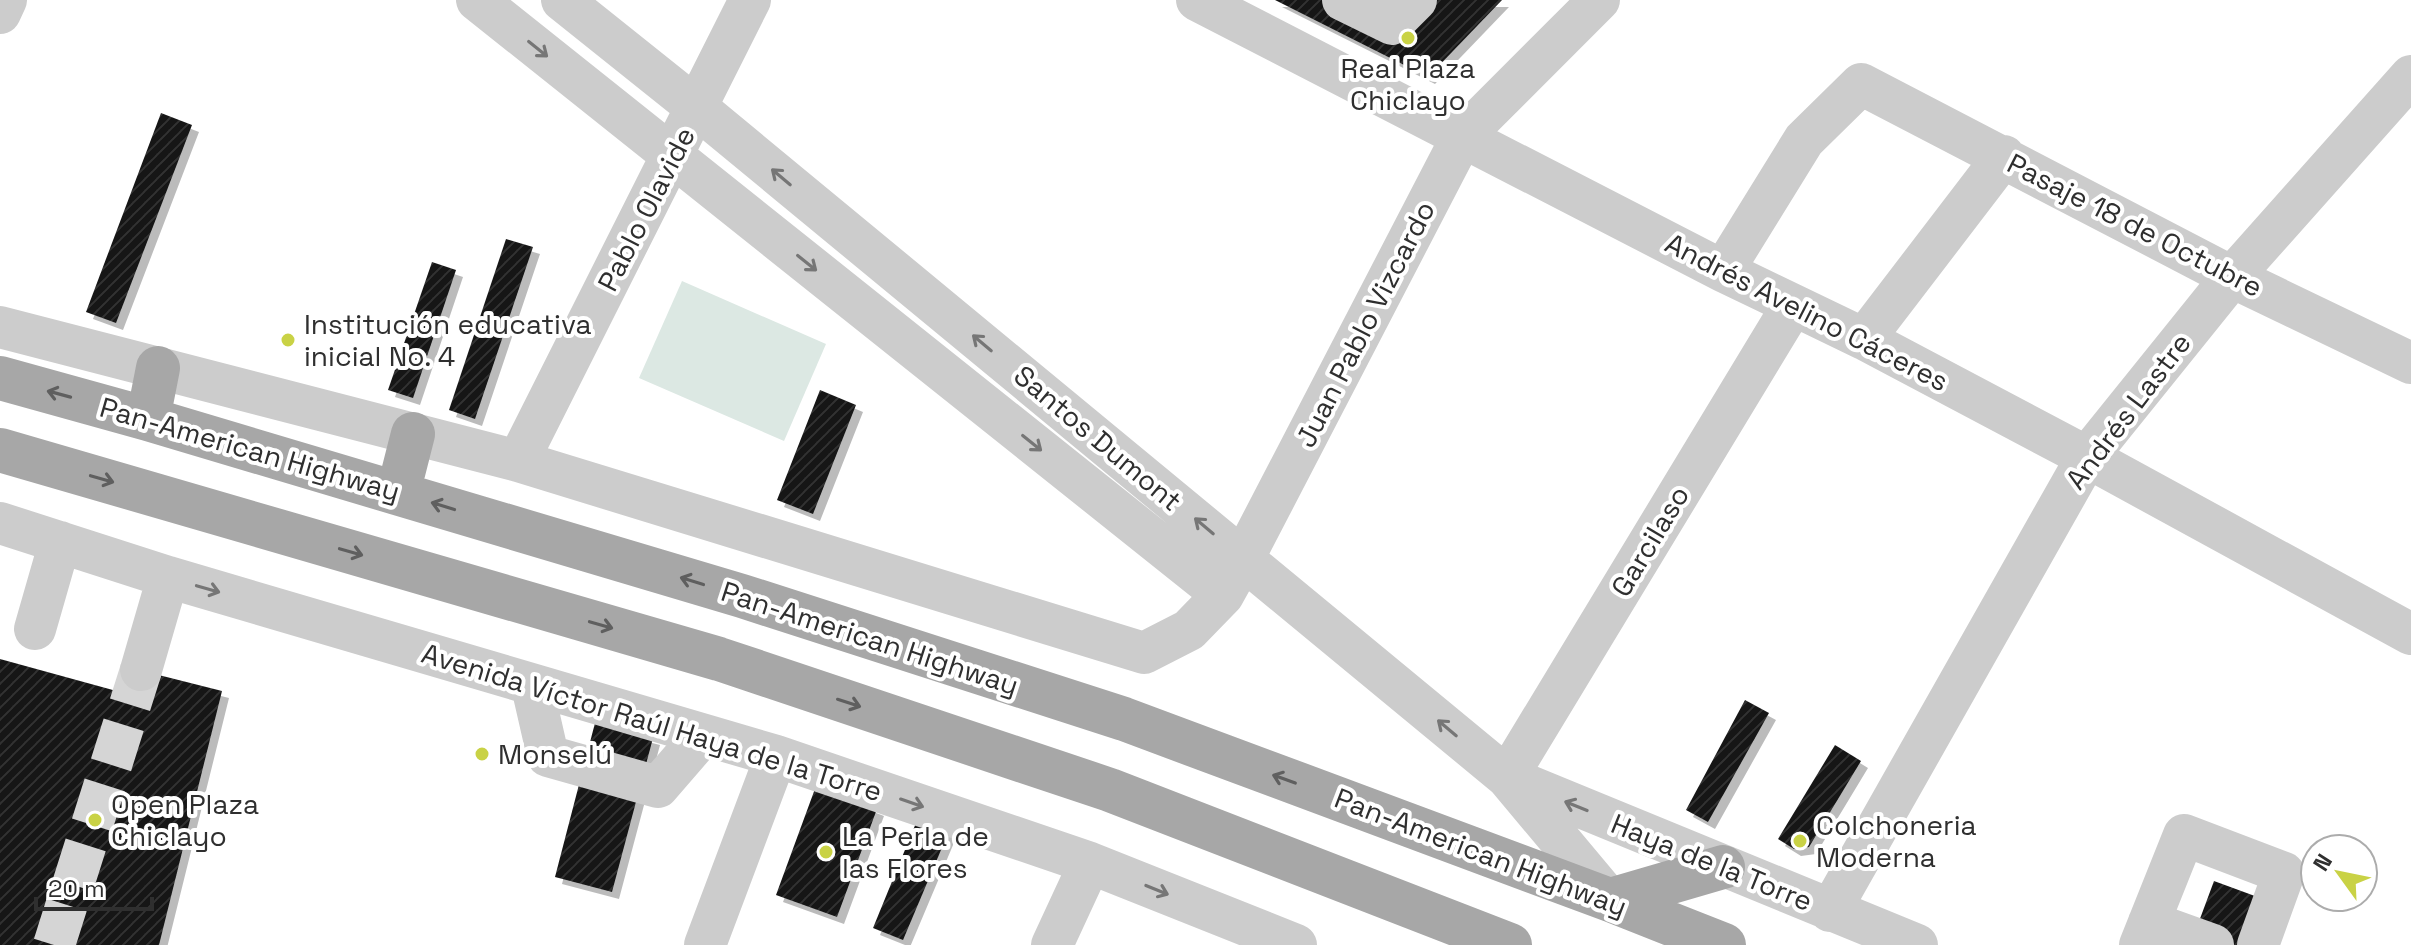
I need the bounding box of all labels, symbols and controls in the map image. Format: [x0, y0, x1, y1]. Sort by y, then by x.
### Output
marker: Real Plaza Chiclayo [1399, 29, 1417, 47]
one-way arrow [527, 40, 548, 57]
place label: Real Plaza Chiclayo [1341, 50, 1475, 118]
street label: Pablo Olavide [589, 121, 703, 297]
street label: Pasaje 18 de Octubre [2001, 145, 2269, 305]
one-way arrow [772, 168, 792, 186]
street label: Juan Pablo Vizcardo [1287, 195, 1443, 453]
street label: Andrés Avelino Cáceres [1659, 225, 1955, 399]
one-way arrow [796, 255, 817, 272]
place label: Institución educativa inicial No. 4 [304, 306, 592, 374]
street label: Andrés Lastre [2057, 326, 2199, 496]
marker: Institución educativa inicial No. 4 [279, 331, 297, 349]
one-way arrow [972, 334, 993, 352]
street label: Santos Dumont [1007, 357, 1189, 519]
one-way arrow [47, 386, 73, 401]
street label: Pan-American Highway [96, 389, 404, 509]
one-way arrow [1021, 434, 1042, 451]
one-way arrow [88, 473, 114, 488]
street label: Garcilaso [1603, 479, 1697, 603]
one-way arrow [431, 498, 457, 513]
one-way arrow [1194, 517, 1215, 535]
one-way arrow [338, 545, 364, 560]
one-way arrow [680, 573, 706, 588]
street label: Pan-American Highway [717, 573, 1023, 703]
one-way arrow [194, 582, 220, 597]
one-way arrow [588, 619, 613, 633]
street label: Avenida Víctor Raúl Haya de la Torre [417, 635, 887, 809]
one-way arrow [836, 696, 861, 711]
one-way arrow [1437, 719, 1458, 737]
place label: Monselú [498, 736, 612, 772]
marker: Monselú [473, 745, 491, 763]
one-way arrow [1272, 771, 1297, 785]
street label: Pan-American Highway [1330, 780, 1632, 924]
place label: Open Plaza Chiclayo [111, 786, 259, 854]
one-way arrow [899, 796, 924, 811]
one-way arrow [1565, 797, 1589, 812]
street label: Haya de la Torre [1606, 805, 1818, 919]
place label: Colchoneria Moderna [1816, 807, 1977, 875]
marker: Open Plaza Chiclayo [86, 811, 104, 829]
place label: La Perla de las Flores [842, 818, 989, 886]
marker: Colchoneria Moderna [1791, 832, 1809, 850]
north arrow [2299, 833, 2379, 913]
marker: La Perla de las Flores [817, 843, 835, 861]
text: N [2306, 848, 2338, 876]
scale bar [36, 861, 152, 911]
text: 20 m [48, 873, 105, 904]
one-way arrow [1144, 884, 1169, 898]

